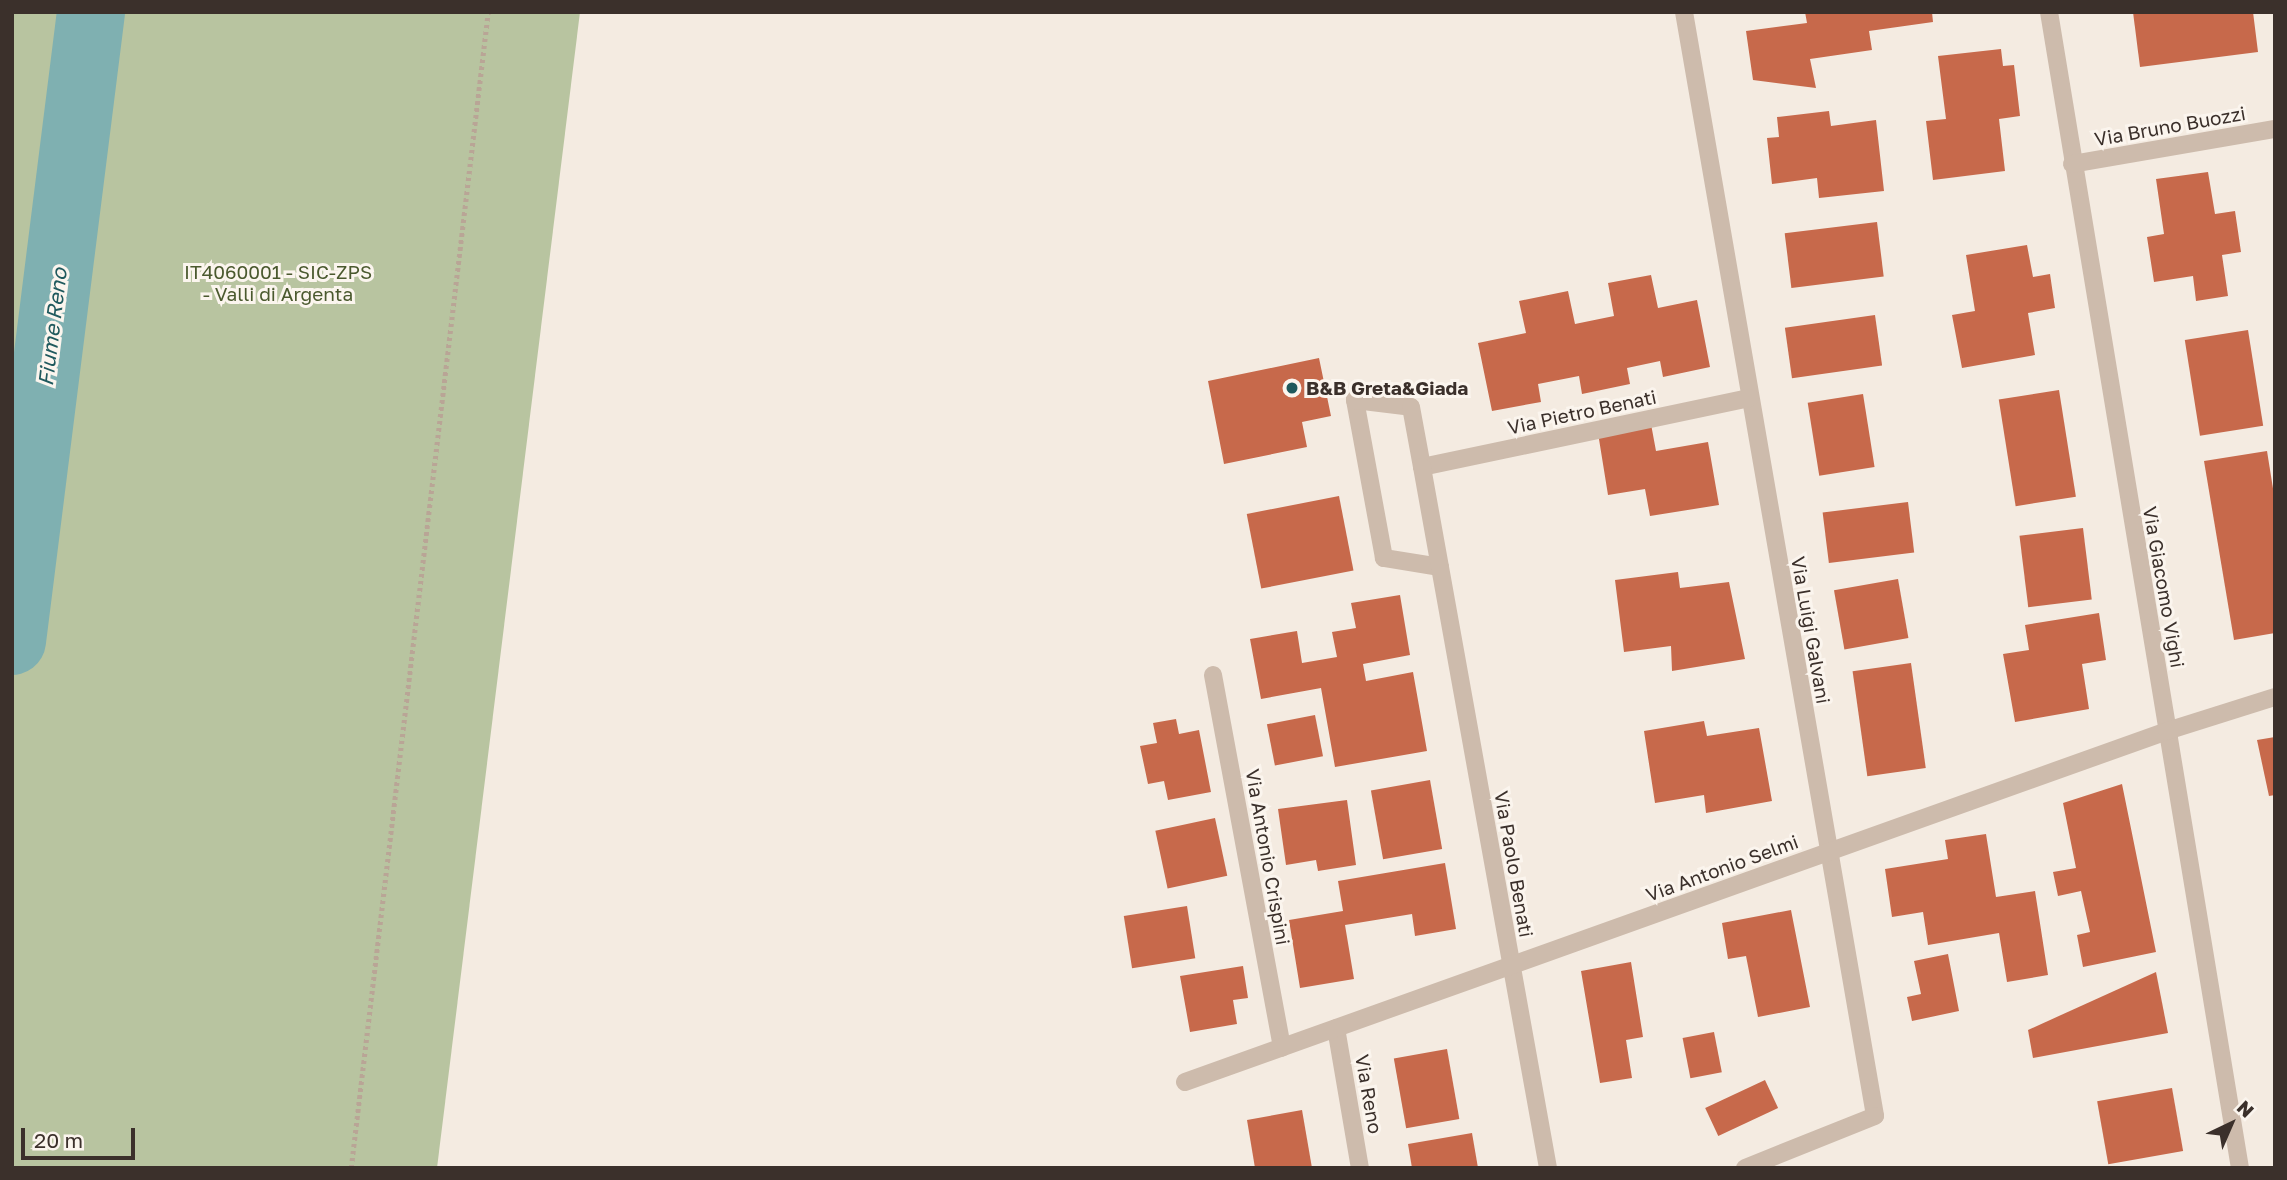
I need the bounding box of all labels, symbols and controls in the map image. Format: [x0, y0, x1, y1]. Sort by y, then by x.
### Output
street label: Via Bruno Buozzi [2093, 101, 2247, 151]
park label: IT4060001 - SIC-ZPS - Valli di Argenta [184, 261, 372, 305]
water label: Fiume Reno [32, 267, 72, 387]
place label: B&B Greta&Giada [1306, 377, 1468, 399]
marker: B&B Greta&Giada [1284, 380, 1300, 396]
street label: Via Pietro Benati [1506, 385, 1658, 439]
street label: Via Giacomo Vighi [2139, 504, 2189, 670]
street label: Via Luigi Galvani [1787, 555, 1835, 705]
street label: Via Antonio Crispini [1241, 767, 1295, 947]
street label: Via Paolo Benati [1490, 789, 1538, 939]
street label: Via Antonio Selmi [1643, 830, 1801, 906]
street label: Via Reno [1351, 1053, 1387, 1135]
north arrow [2196, 1089, 2266, 1159]
text: N [2233, 1095, 2259, 1122]
scale bar [24, 1114, 138, 1158]
text: 20 m [34, 1127, 83, 1153]

